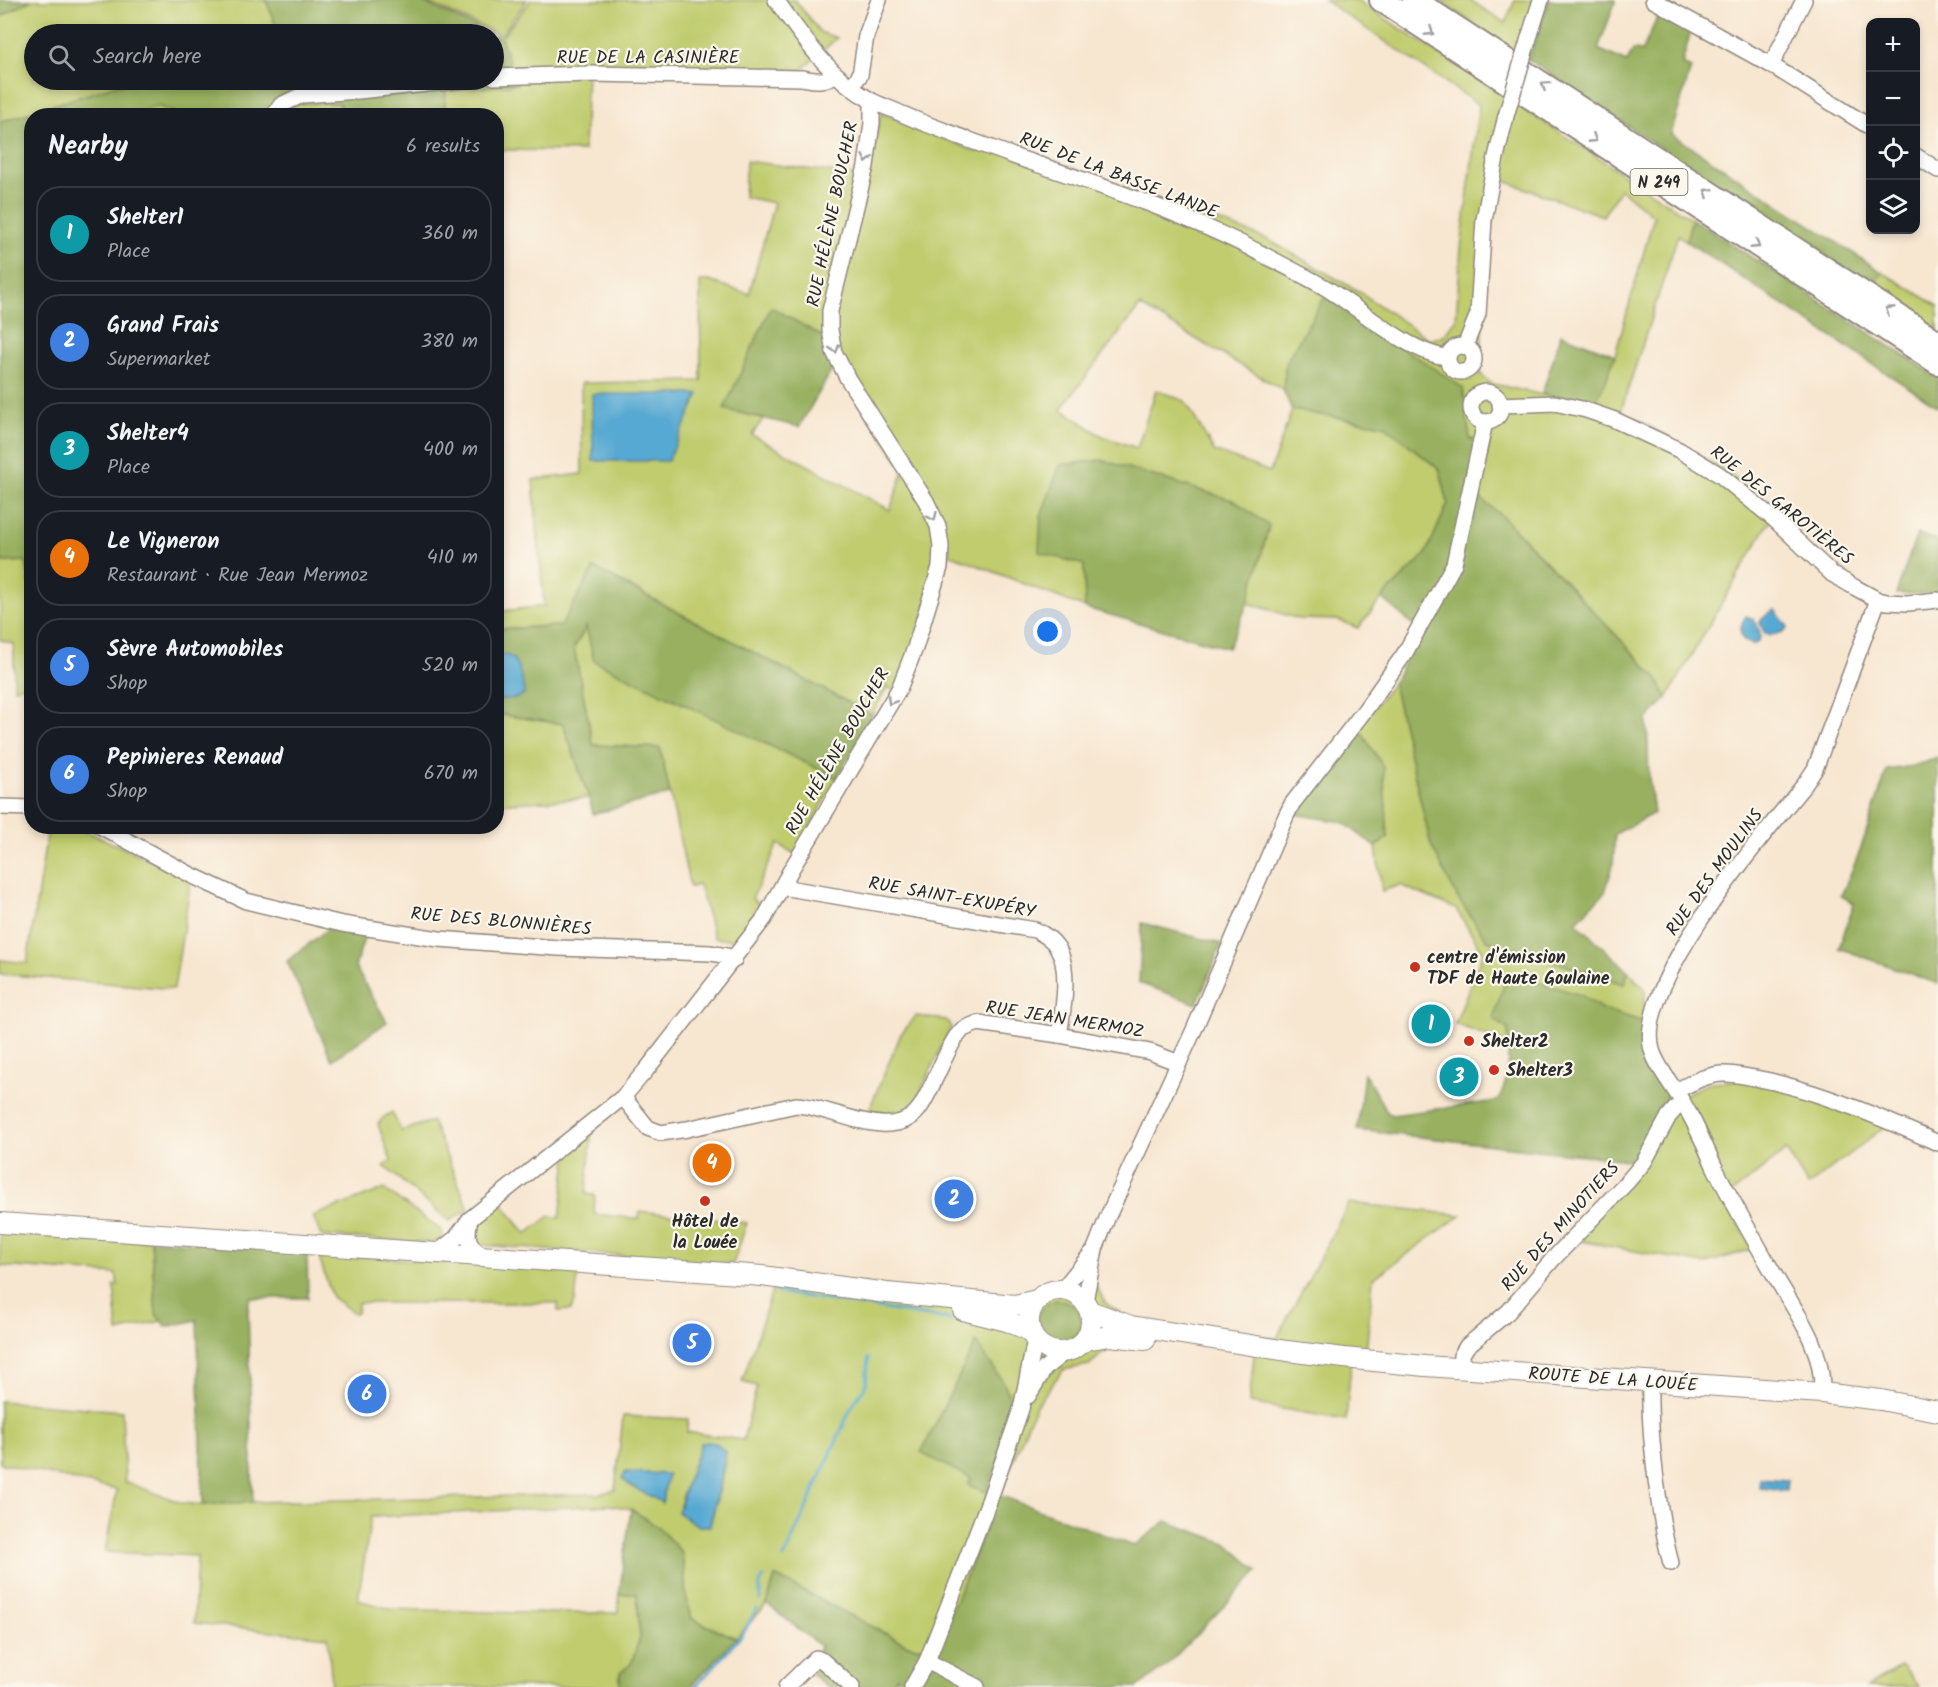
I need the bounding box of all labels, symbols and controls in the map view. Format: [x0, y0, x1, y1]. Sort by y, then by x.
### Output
map controls [1866, 18, 1920, 234]
button: + [1866, 18, 1920, 72]
search box [24, 24, 504, 90]
one-way arrow [1423, 25, 1434, 36]
text: Search here [93, 40, 201, 75]
icon: search [45, 41, 78, 74]
street label: RUE DE LA CASINIÈRE [557, 44, 740, 73]
button: − [1866, 72, 1920, 126]
one-way arrow [1541, 81, 1551, 93]
street label: RUE HÉLÈNE BOUCHER [800, 119, 867, 310]
street label: RUE DE LA BASSE LANDE [1015, 125, 1222, 228]
text: Nearby [48, 126, 128, 168]
button: locate [1866, 126, 1920, 180]
text: 6 results [406, 131, 480, 163]
one-way arrow [1587, 131, 1597, 143]
one-way arrow [861, 154, 874, 164]
road number: N 249 [1630, 169, 1688, 195]
button: layers [1866, 180, 1920, 234]
one-way arrow [1704, 188, 1715, 199]
text: Shelter1 [107, 201, 183, 236]
text: 1 [66, 218, 73, 250]
text: 360 m [422, 218, 478, 250]
text: Place [107, 236, 150, 268]
one-way arrow [1749, 238, 1760, 249]
one-way arrow [1885, 306, 1896, 317]
text: Grand Frais [107, 309, 219, 344]
text: 2 [64, 326, 75, 358]
text: 380 m [421, 326, 478, 358]
one-way arrow [827, 343, 840, 354]
text: Supermarket [107, 344, 210, 376]
text: Shelter4 [107, 417, 189, 452]
text: 3 [64, 434, 75, 466]
text: 400 m [423, 434, 478, 466]
street label: RUE DES GAROTIÈRES [1703, 439, 1860, 574]
text: Place [107, 452, 150, 484]
one-way arrow [926, 510, 938, 521]
text: Le Vigneron [107, 525, 219, 560]
text: 4 [64, 542, 75, 574]
text: 410 m [427, 542, 478, 574]
text: Restaurant · Rue Jean Mermoz [107, 560, 368, 592]
your location [1033, 617, 1062, 646]
text: Sèvre Automobiles [107, 633, 283, 668]
text: 5 [64, 650, 75, 682]
text: 520 m [422, 650, 478, 682]
street label: RUE HÉLÈNE BOUCHER [778, 663, 898, 841]
text: Shop [107, 668, 147, 700]
one-way arrow [887, 695, 899, 705]
text: Pepinieres Renaud [107, 741, 283, 776]
text: 6 [64, 758, 75, 790]
text: 670 m [424, 758, 478, 790]
text: Shop [107, 776, 147, 808]
street label: RUE DES MOULINS [1659, 803, 1772, 943]
street label: RUE SAINT-EXUPÉRY [866, 870, 1038, 928]
street label: RUE DES BLONNIÈRES [409, 900, 593, 945]
place label: centre d'émission TDF de Haute Goulaine [1427, 944, 1610, 994]
marker: centre d'émission TDF de Haute Goulaine [1408, 960, 1422, 974]
street label: RUE JEAN MERMOZ [983, 994, 1146, 1047]
pin: 1 [1412, 1002, 1450, 1046]
place label: Shelter2 [1481, 1028, 1549, 1057]
marker: Shelter2 [1462, 1034, 1476, 1048]
pin: 3 [1440, 1054, 1478, 1100]
place label: Shelter3 [1506, 1057, 1573, 1086]
marker: Shelter3 [1487, 1063, 1501, 1077]
pin: 4 [692, 1140, 732, 1186]
street label: RUE DES MINOTIERS [1495, 1155, 1628, 1299]
pin: 2 [934, 1176, 974, 1222]
marker: Hôtel de la Louée [698, 1194, 712, 1208]
place label: Hôtel de la Louée [672, 1208, 739, 1258]
pin: 5 [672, 1320, 712, 1366]
street label: ROUTE DE LA LOUÉE [1527, 1360, 1699, 1401]
pin: 6 [348, 1372, 386, 1416]

